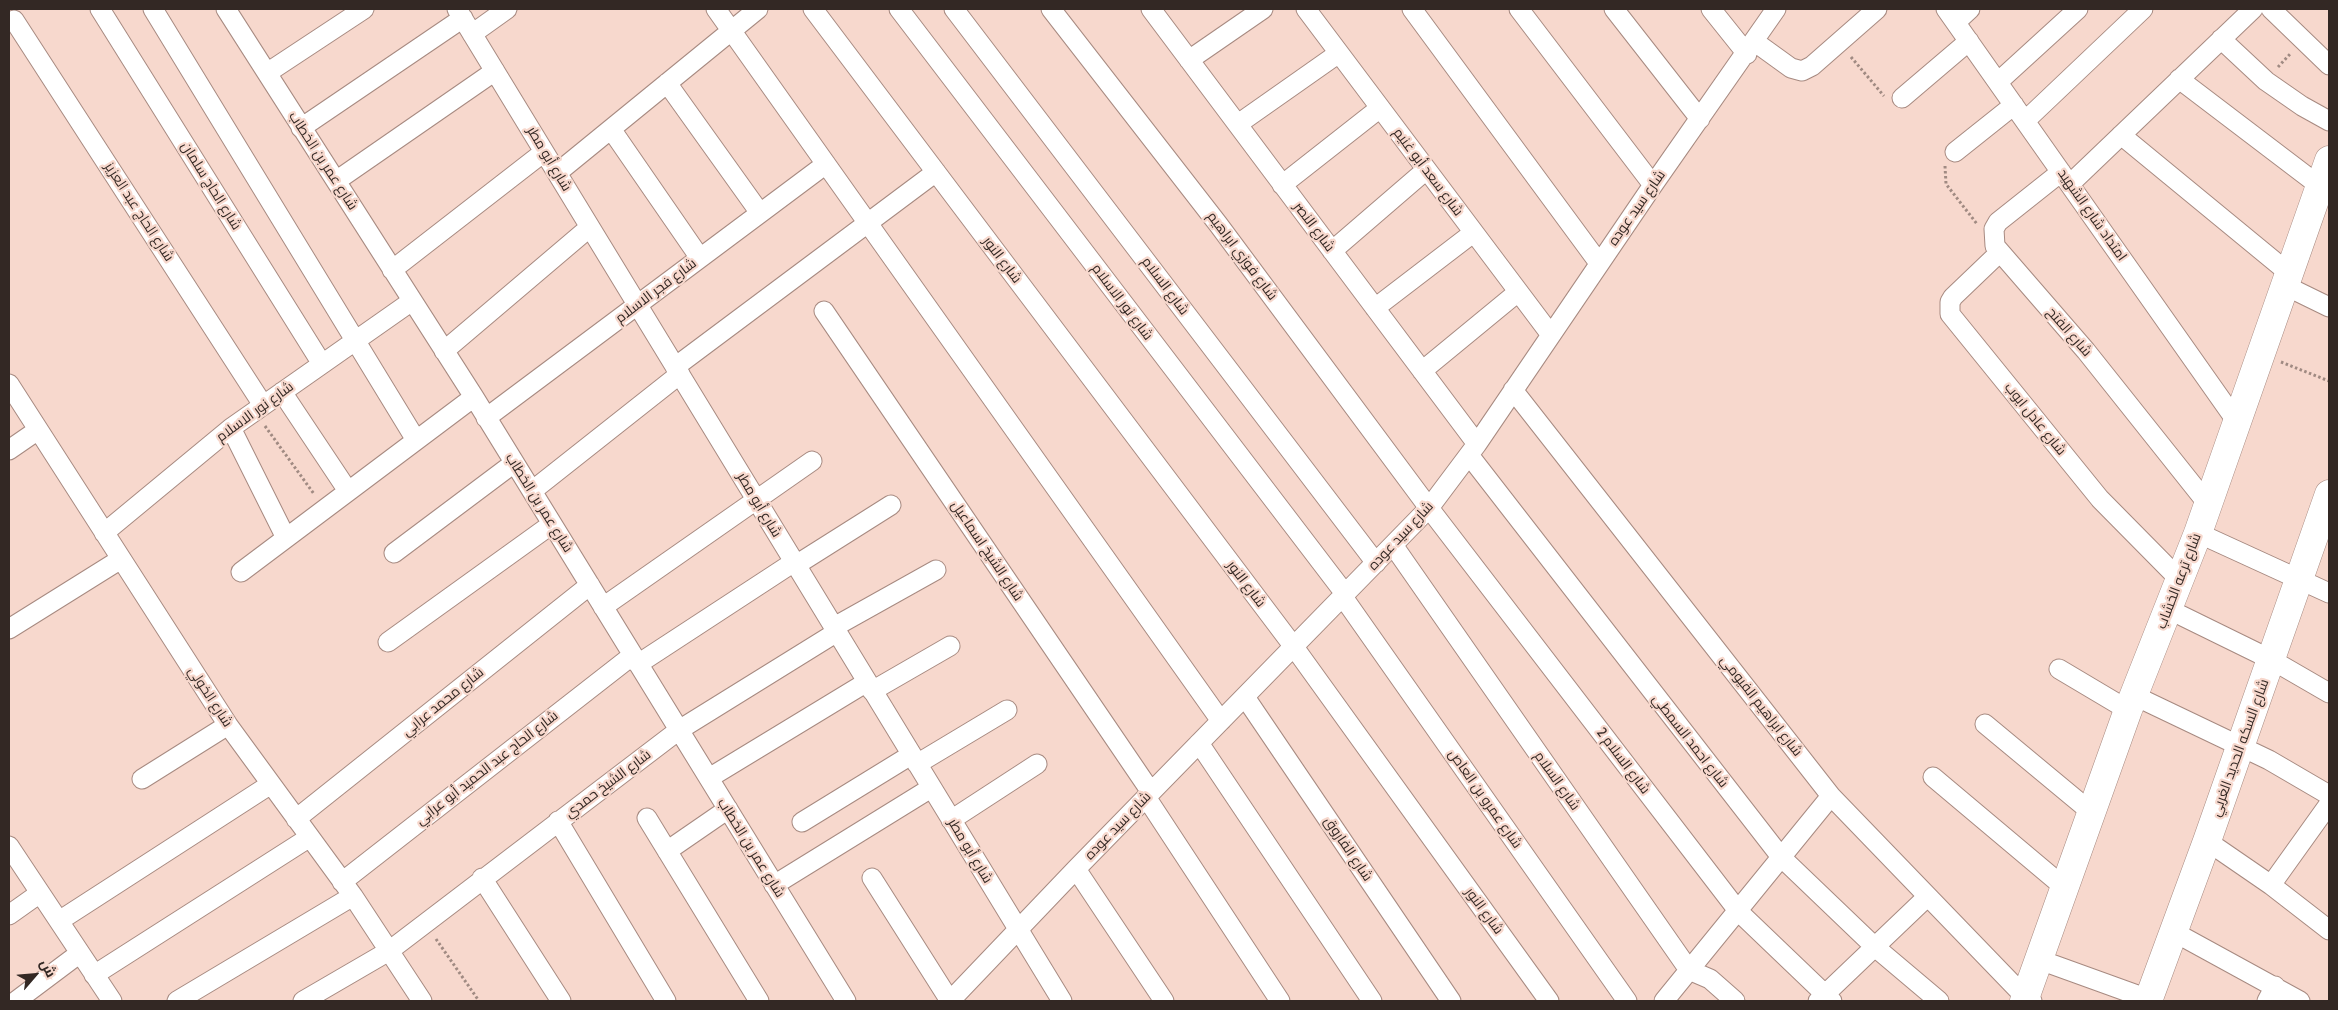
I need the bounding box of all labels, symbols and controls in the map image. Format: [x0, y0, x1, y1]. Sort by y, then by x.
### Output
street label: شارع عمر بن الخطاب [285, 109, 361, 213]
street label: شارع أبو مطر [523, 124, 575, 194]
street label: شارع سعد أبو غنيم [1389, 125, 1467, 219]
street label: شارع الحاج سلمان [177, 139, 245, 233]
street label: شارع الحاج عبد العزيز [101, 159, 177, 265]
street label: امتداد شارع الشهيد [2054, 166, 2130, 264]
street label: شارع سيد عوده [1605, 167, 1669, 249]
street label: شارع النصر [1290, 199, 1338, 255]
street label: شارع فوزي ابراهيم [1203, 209, 1281, 303]
street label: شارع النور [979, 233, 1025, 287]
street label: شارع السلام [1138, 254, 1192, 318]
street label: شارع فجر الاسلام [612, 255, 700, 327]
street label: شارع نور الاسلام [1088, 260, 1156, 344]
street label: شارع الفتح [2043, 304, 2095, 360]
street label: شارع نور الاسلام [213, 378, 297, 446]
street label: شارع عادل ايوب [2001, 379, 2069, 459]
street label: شارع عمر بن الخطاب [502, 450, 576, 556]
street label: شارع أبو مطر [733, 470, 785, 540]
street label: شارع الشيخ اسماعيل [947, 498, 1027, 604]
street label: شارع سيد عوده [1365, 498, 1437, 574]
street label: شارع ترعه الخشاب [2153, 531, 2205, 631]
street label: شارع النور [1223, 557, 1269, 611]
street label: شارع ابراهيم الفيومي [1716, 652, 1806, 760]
street label: شارع الخولي [184, 664, 236, 730]
street label: شارع محمد عرابي [399, 664, 487, 740]
street label: شارع السكه الحديد الغربي [2207, 677, 2273, 819]
street label: شارع احمد السمطي [1648, 691, 1732, 791]
street label: شارع الحاج عبد الحميد أبو عرابي [412, 707, 562, 829]
street label: شارع السلام 2 [1593, 725, 1653, 797]
street label: شارع الشيخ حمدي [562, 746, 654, 822]
street label: شارع عمرو بن العاص [1445, 746, 1525, 852]
street label: شارع السلام [1531, 748, 1583, 814]
street label: شارع سيد عوده [1081, 789, 1155, 863]
street label: شارع عمر بن الخطاب [714, 795, 788, 901]
street label: شارع الفاروق [1320, 813, 1376, 885]
street label: شارع أبو مطر [944, 816, 996, 886]
street label: شارع النور [1461, 884, 1507, 938]
north arrow [10, 950, 60, 1000]
text: ش [36, 956, 60, 980]

